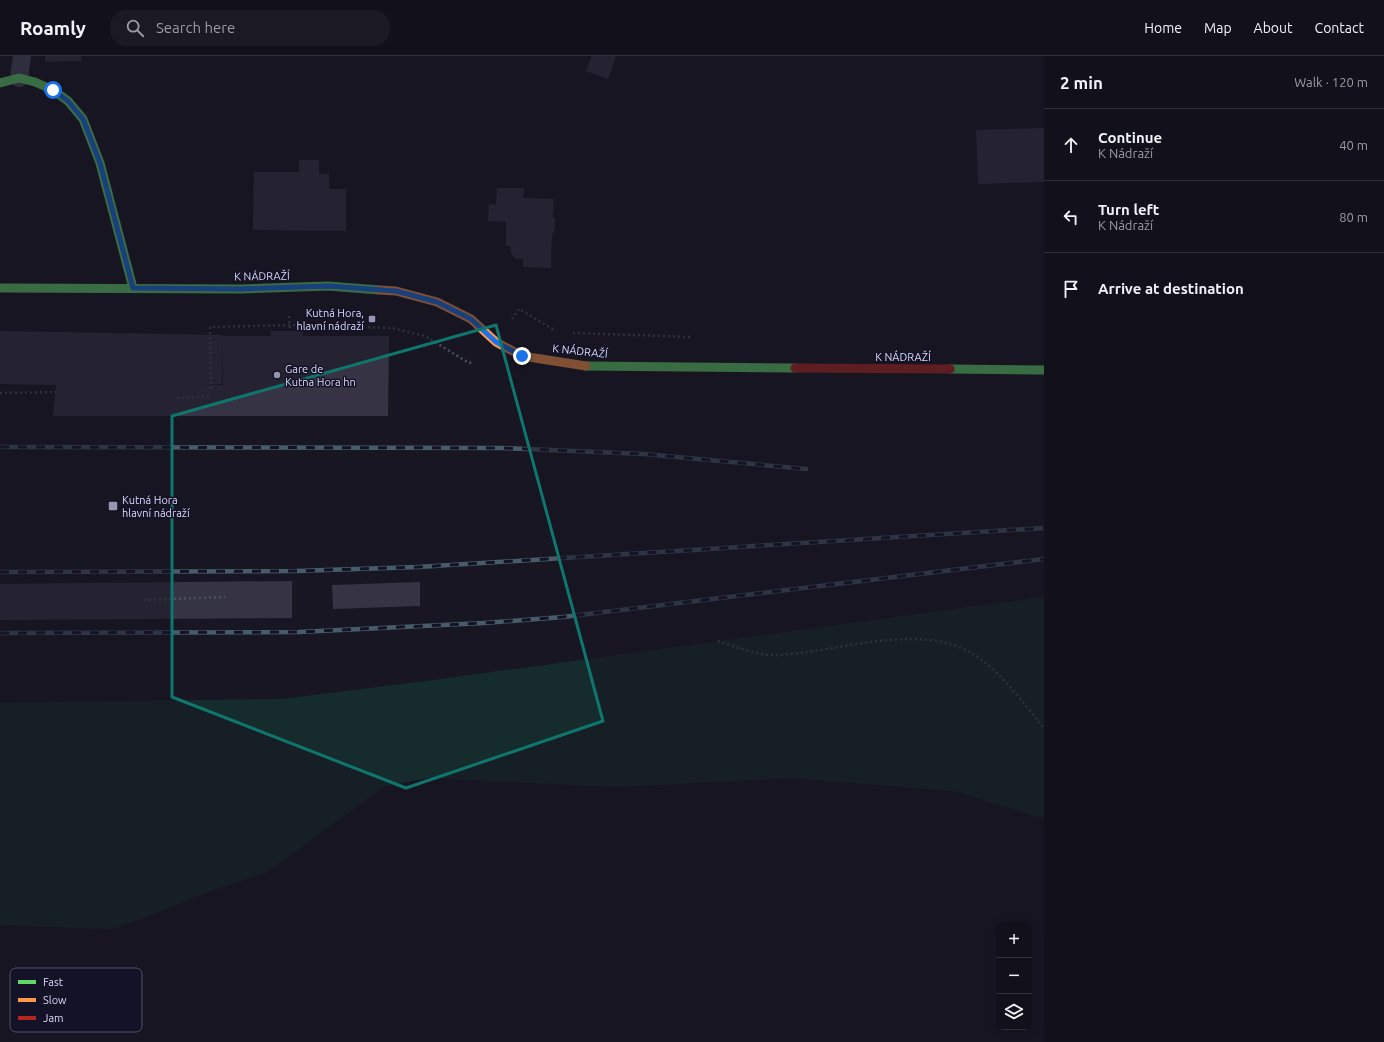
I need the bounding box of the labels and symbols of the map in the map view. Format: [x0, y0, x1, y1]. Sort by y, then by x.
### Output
route start [44, 81, 62, 99]
street label: K NÁDRAŽÍ [234, 269, 290, 282]
place label: Kutná Hora, hlavní nádraží [296, 307, 364, 332]
marker: Kutná Hora, hlavní nádraží [367, 314, 377, 324]
street label: K NÁDRAŽÍ [552, 341, 609, 360]
route end [513, 347, 531, 365]
street label: K NÁDRAŽÍ [875, 350, 931, 363]
place label: Gare de Kutna Hora hn [285, 363, 356, 388]
marker: Gare de Kutna Hora hn [272, 370, 282, 380]
place label: Kutná Hora hlavní nádraží [122, 494, 190, 519]
marker: Kutná Hora hlavní nádraží [107, 500, 119, 512]
legend [10, 968, 142, 1032]
text: Fast [43, 976, 64, 988]
text: Slow [43, 994, 67, 1006]
text: Jam [43, 1012, 64, 1024]

